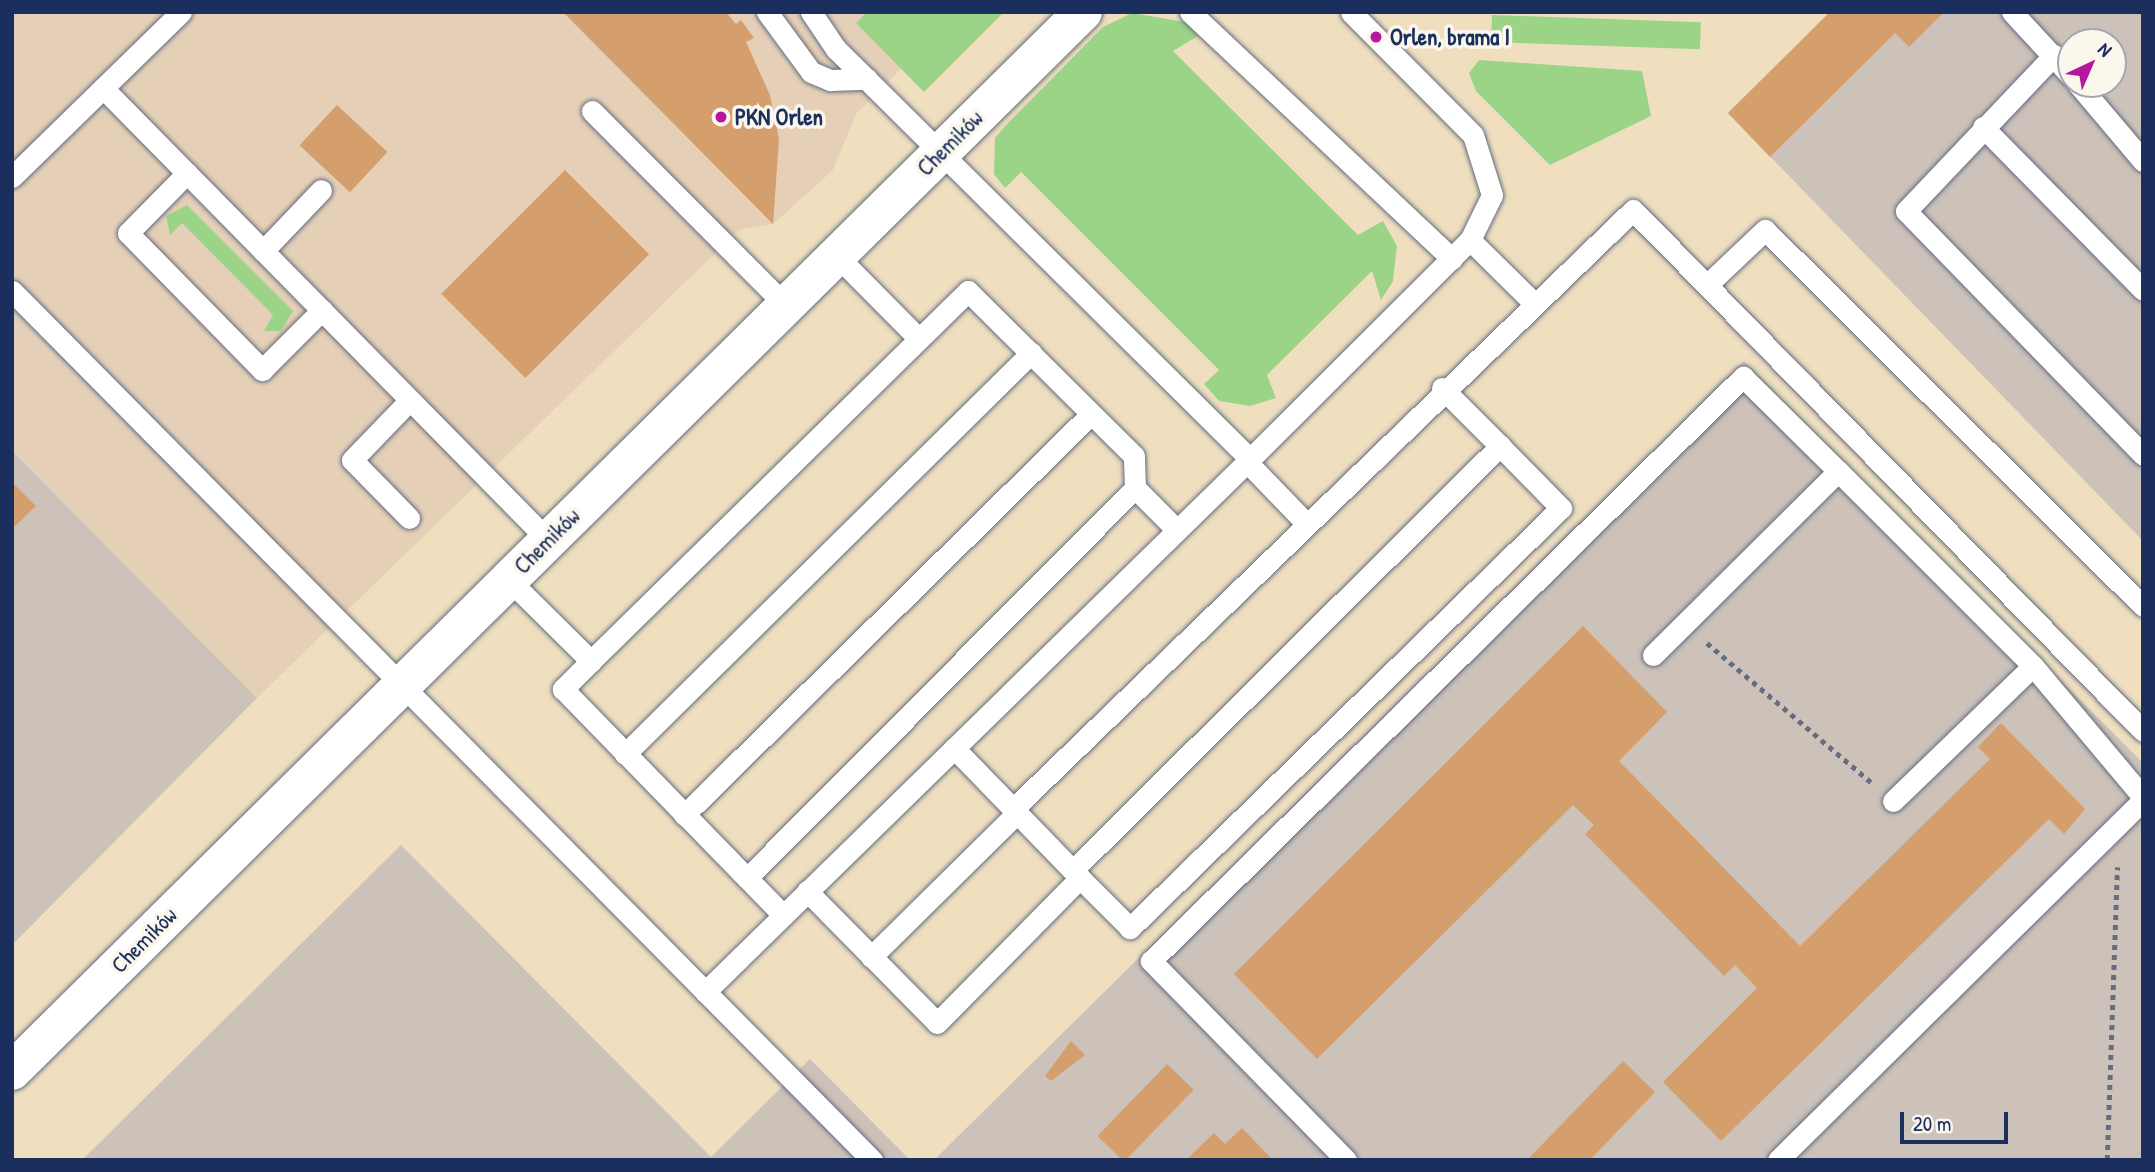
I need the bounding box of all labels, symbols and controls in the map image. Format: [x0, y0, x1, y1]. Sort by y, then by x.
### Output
place label: Orlen, brama I [1390, 23, 1510, 51]
north arrow [2057, 28, 2127, 98]
marker: Orlen, brama I [1368, 29, 1384, 45]
text: N [2093, 36, 2118, 62]
place label: PKN Orlen [735, 103, 823, 131]
street label: Chemików [911, 104, 989, 182]
marker: PKN Orlen [713, 109, 729, 125]
street label: Chemików [508, 502, 586, 580]
street label: Chemików [105, 901, 183, 979]
scale bar [1903, 1098, 2011, 1142]
text: 20 m [1913, 1109, 1951, 1138]

